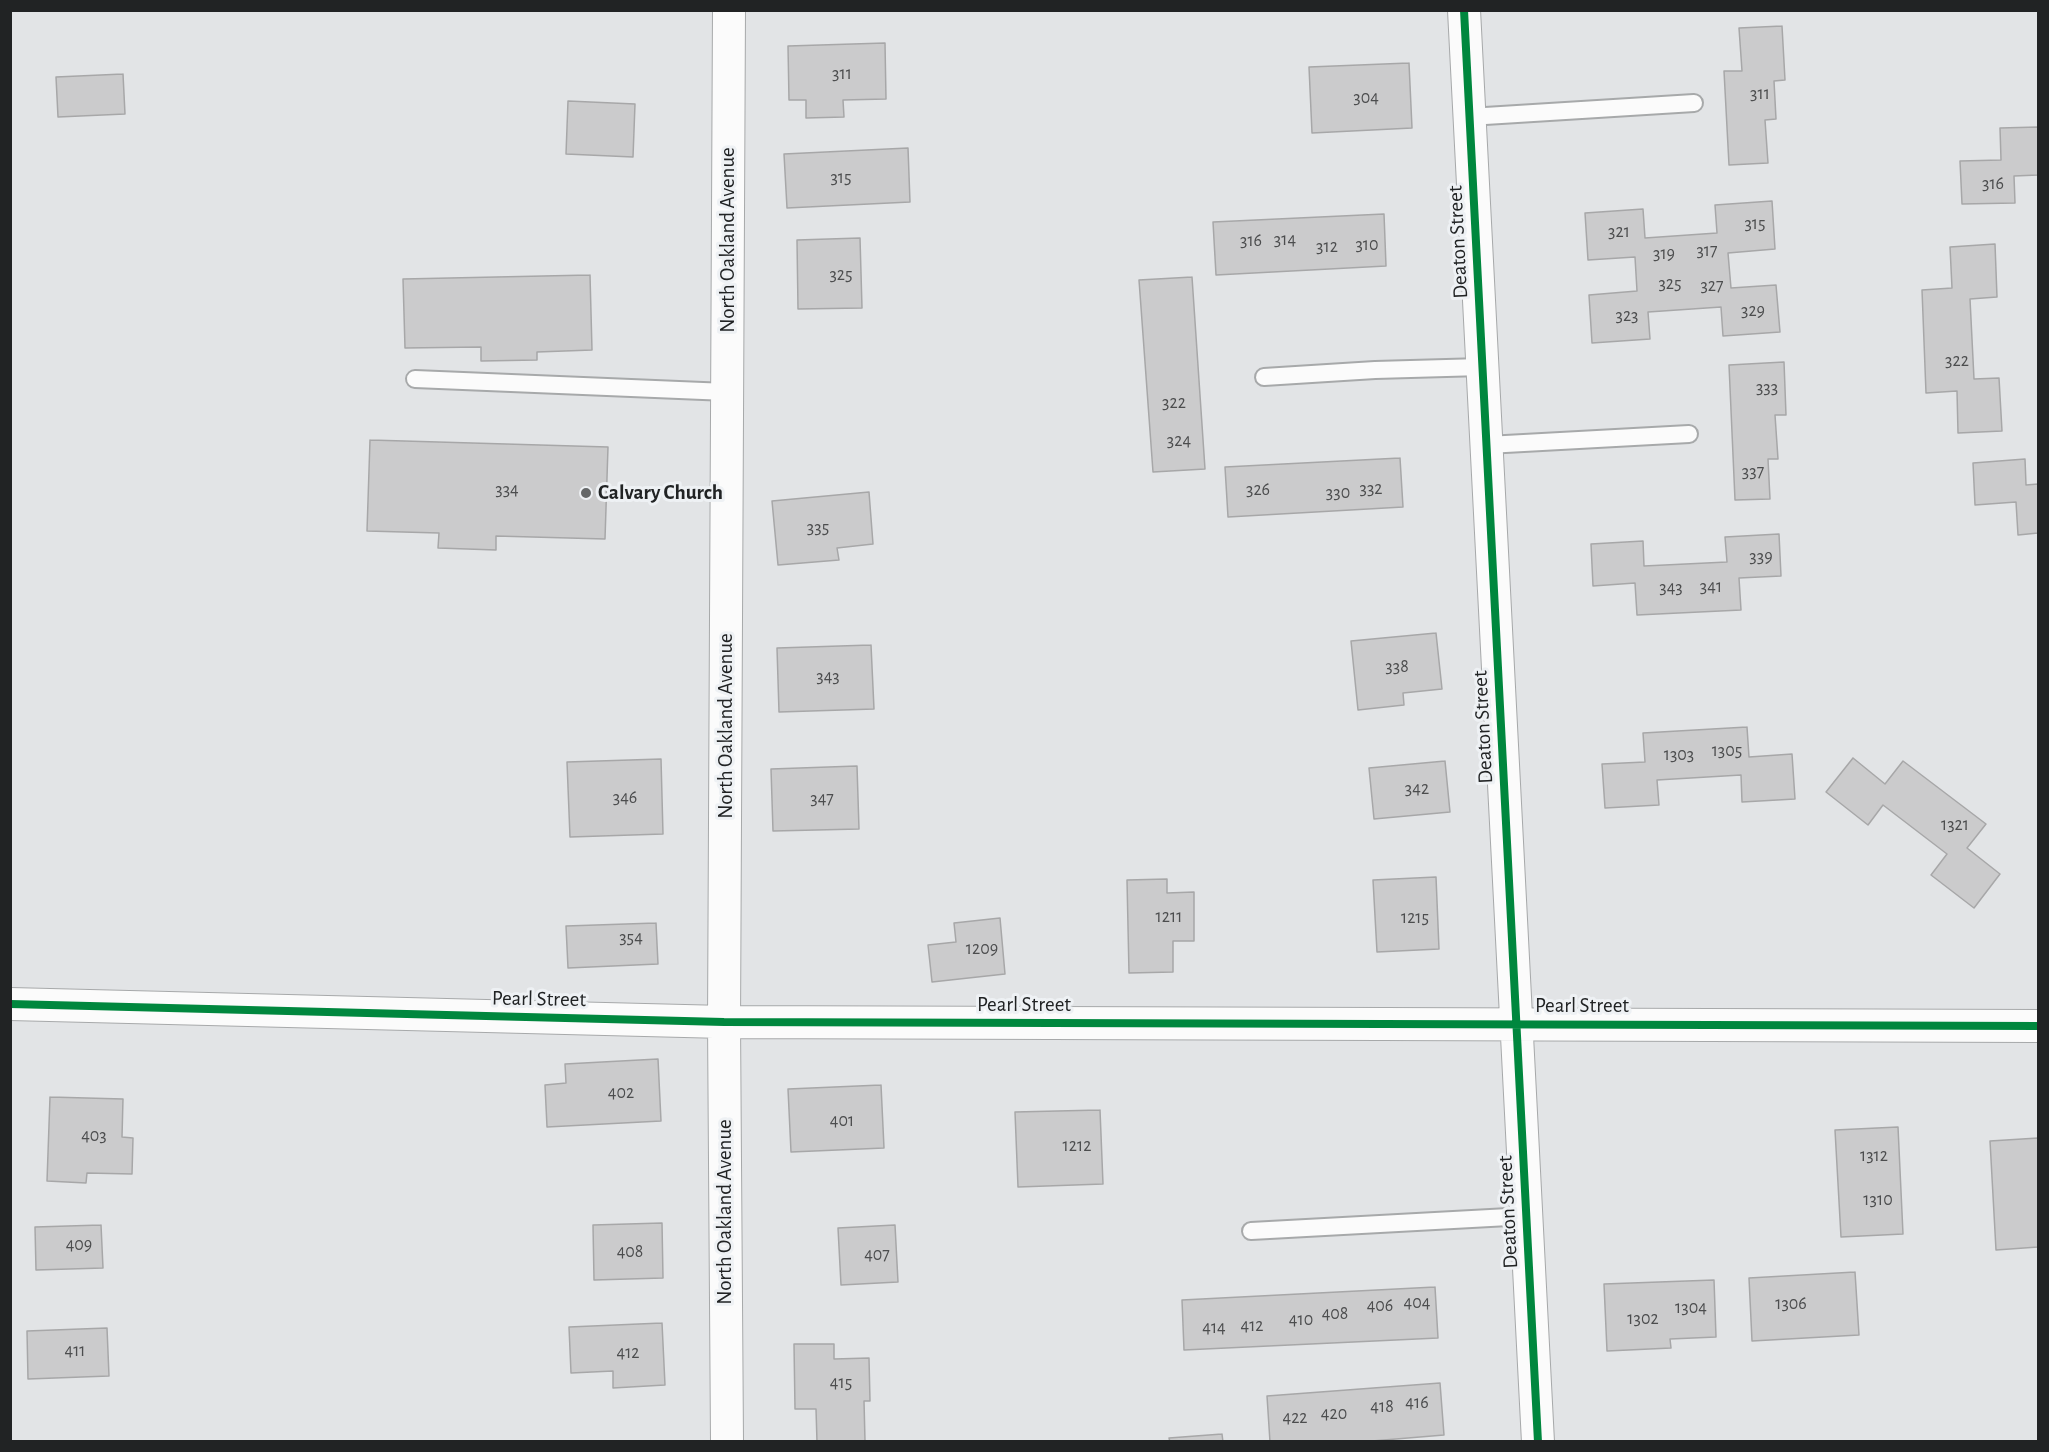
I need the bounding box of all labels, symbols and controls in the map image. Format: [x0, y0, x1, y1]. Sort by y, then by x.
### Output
house number: 311 [832, 63, 852, 85]
house number: 311 [1750, 83, 1770, 105]
house number: 304 [1353, 87, 1379, 109]
street label: North Oakland Avenue [715, 147, 741, 333]
house number: 315 [830, 167, 852, 189]
house number: 316 [1982, 173, 2004, 195]
street label: Deaton Street [1442, 185, 1474, 299]
house number: 315 [1744, 213, 1766, 235]
house number: 321 [1608, 221, 1630, 243]
house number: 314 [1274, 229, 1296, 251]
house number: 316 [1240, 230, 1262, 252]
house number: 310 [1355, 234, 1379, 256]
house number: 312 [1316, 236, 1338, 258]
house number: 317 [1696, 240, 1718, 262]
house number: 319 [1653, 243, 1675, 265]
house number: 325 [829, 264, 853, 286]
house number: 325 [1658, 273, 1682, 295]
house number: 327 [1700, 275, 1724, 297]
house number: 329 [1741, 300, 1765, 322]
house number: 323 [1615, 305, 1639, 327]
house number: 322 [1945, 350, 1969, 372]
house number: 333 [1756, 377, 1778, 399]
house number: 322 [1162, 392, 1186, 414]
house number: 324 [1167, 430, 1191, 452]
house number: 337 [1742, 461, 1764, 483]
house number: 332 [1359, 478, 1383, 500]
house number: 334 [495, 479, 519, 501]
house number: 326 [1246, 479, 1270, 501]
place label: Calvary Church [598, 480, 723, 506]
house number: 330 [1326, 482, 1350, 504]
marker: Calvary Church [579, 486, 593, 500]
house number: 335 [807, 517, 829, 539]
house number: 339 [1749, 546, 1773, 568]
house number: 341 [1700, 576, 1722, 598]
house number: 343 [1659, 577, 1683, 599]
street label: North Oakland Avenue [713, 633, 739, 819]
house number: 338 [1385, 656, 1409, 678]
house number: 343 [816, 666, 840, 688]
street label: Deaton Street [1467, 670, 1499, 784]
house number: 1305 [1712, 740, 1742, 762]
house number: 1303 [1664, 744, 1694, 766]
house number: 342 [1405, 778, 1429, 800]
house number: 346 [613, 787, 637, 809]
house number: 347 [810, 788, 834, 810]
house number: 1321 [1941, 814, 1969, 836]
house number: 1211 [1156, 906, 1182, 928]
house number: 1215 [1401, 907, 1429, 929]
house number: 354 [619, 927, 643, 949]
house number: 1209 [966, 938, 998, 960]
street label: Pearl Street [492, 986, 586, 1012]
street label: Pearl Street [977, 992, 1071, 1018]
street label: Pearl Street [1535, 993, 1629, 1019]
house number: 402 [608, 1082, 634, 1104]
house number: 401 [830, 1110, 854, 1132]
street label: North Oakland Avenue [712, 1119, 738, 1305]
house number: 403 [81, 1125, 107, 1147]
house number: 1212 [1063, 1135, 1091, 1157]
house number: 1312 [1860, 1145, 1888, 1167]
street label: Deaton Street [1492, 1155, 1524, 1269]
house number: 1310 [1863, 1189, 1893, 1211]
house number: 409 [66, 1234, 92, 1256]
house number: 408 [617, 1241, 643, 1263]
house number: 407 [864, 1244, 890, 1266]
house number: 404 [1404, 1292, 1430, 1314]
house number: 1306 [1775, 1293, 1807, 1315]
house number: 406 [1367, 1295, 1393, 1317]
house number: 1304 [1675, 1297, 1707, 1319]
house number: 408 [1322, 1303, 1348, 1325]
house number: 1302 [1627, 1308, 1659, 1330]
house number: 410 [1289, 1309, 1313, 1331]
house number: 412 [1240, 1315, 1264, 1337]
house number: 414 [1202, 1317, 1226, 1339]
house number: 411 [64, 1340, 86, 1362]
house number: 412 [616, 1342, 640, 1364]
house number: 415 [830, 1372, 852, 1394]
house number: 416 [1405, 1392, 1429, 1414]
house number: 418 [1370, 1396, 1394, 1418]
house number: 420 [1321, 1403, 1347, 1425]
house number: 422 [1282, 1407, 1308, 1429]

